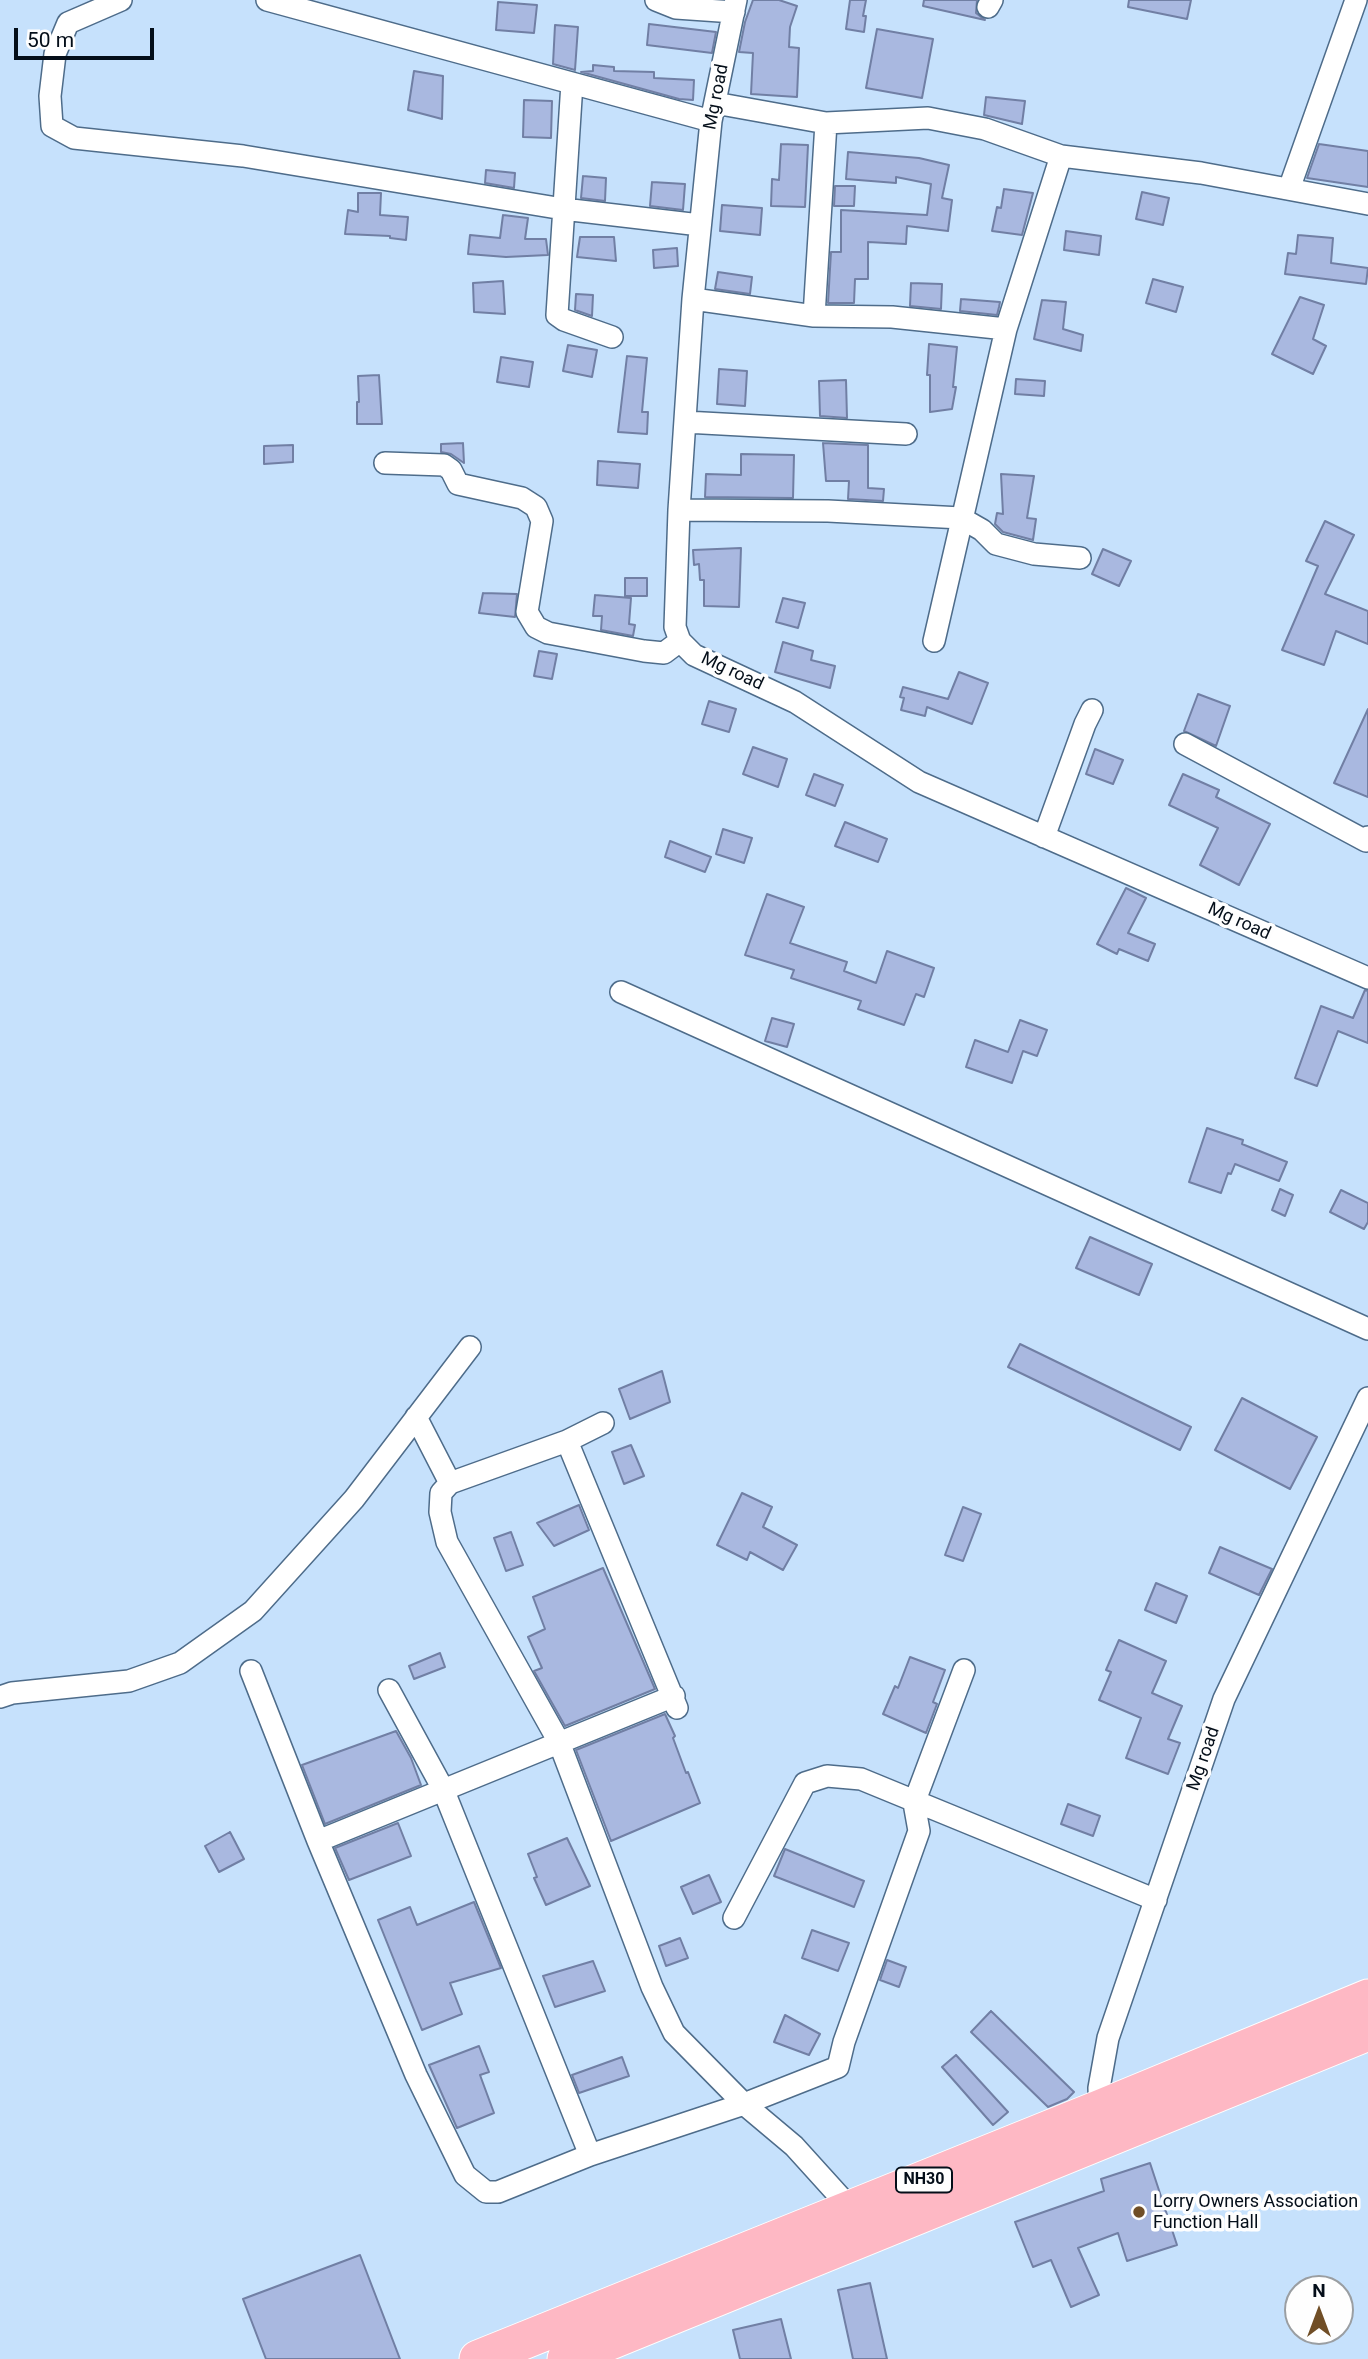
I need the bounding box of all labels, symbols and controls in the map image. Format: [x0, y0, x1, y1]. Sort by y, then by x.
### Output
scale bar [18, 14, 158, 58]
text: 50 m [27, 28, 74, 52]
street label: Mg road [700, 62, 734, 132]
street label: Mg road [697, 648, 767, 696]
street label: Mg road [1204, 899, 1274, 945]
street label: Mg road [1183, 1724, 1225, 1794]
road number: NH30 [896, 2168, 952, 2192]
place label: Lorry Owners Association Function Hall [1153, 2191, 1358, 2234]
marker: Lorry Owners Association Function Hall [1131, 2204, 1147, 2220]
north arrow [1284, 2275, 1354, 2345]
text: N [1312, 2279, 1326, 2302]

